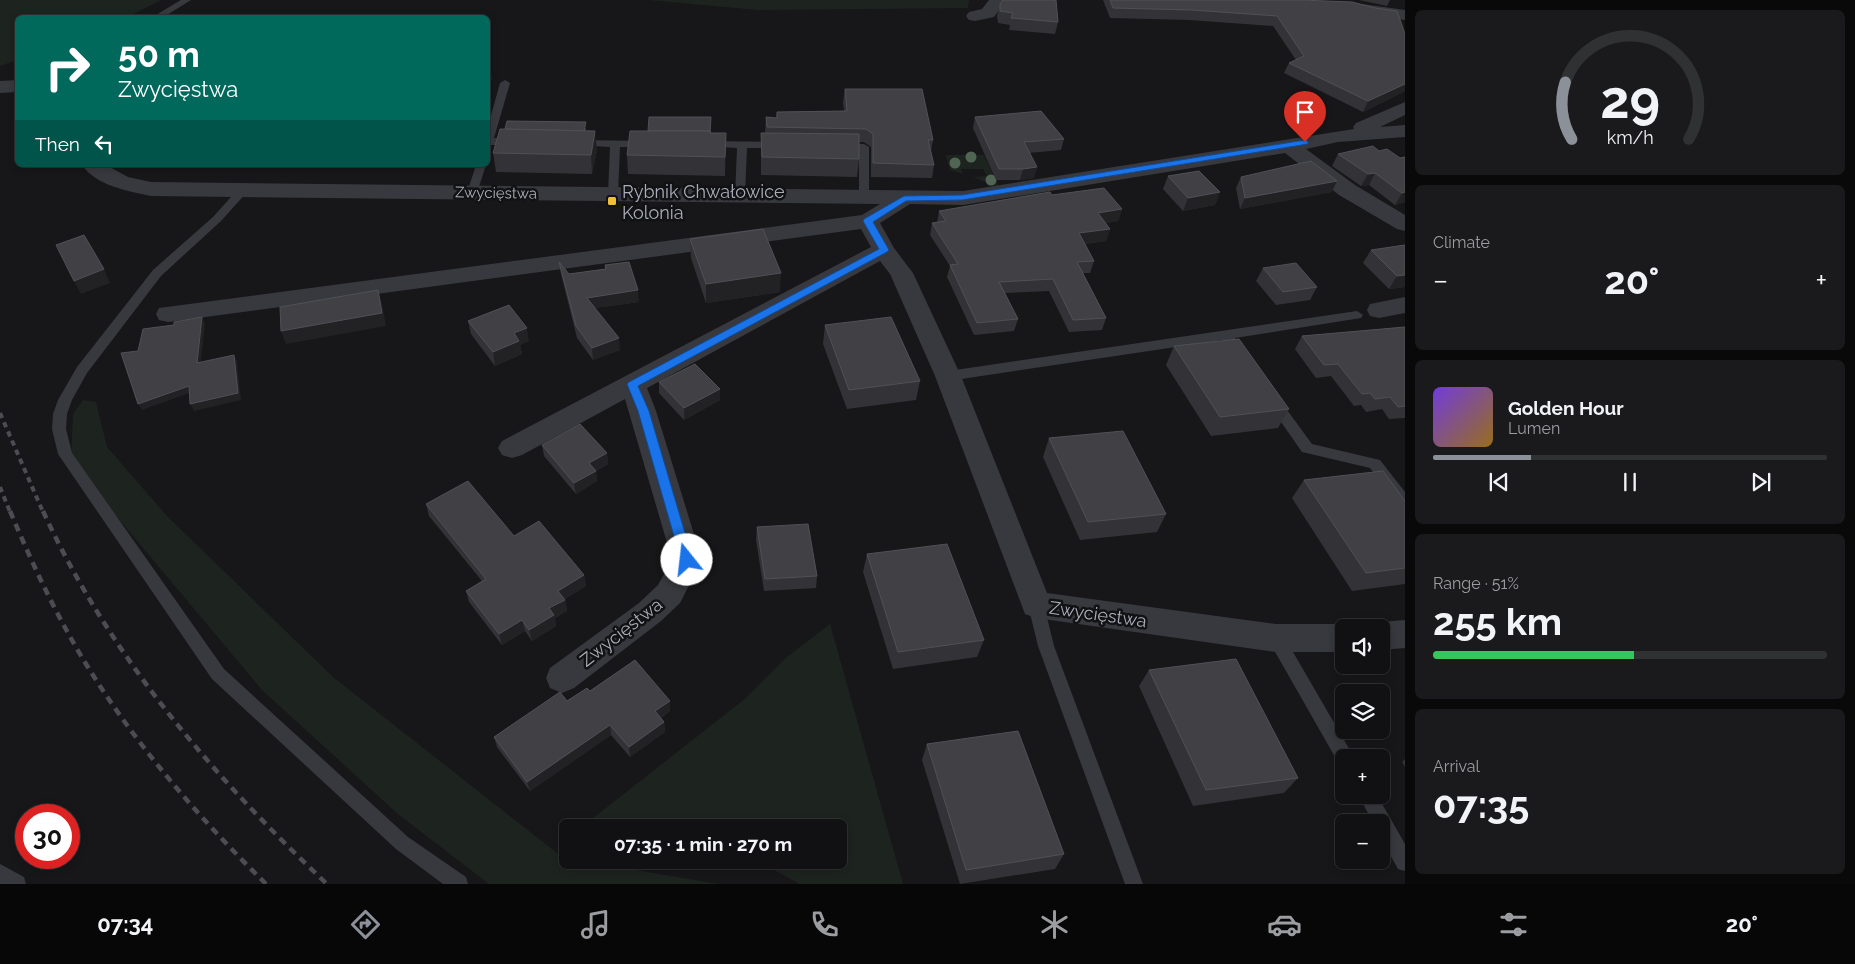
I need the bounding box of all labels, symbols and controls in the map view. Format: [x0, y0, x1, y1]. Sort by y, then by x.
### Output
text: 50 m [118, 34, 200, 75]
icon: right [35, 35, 100, 100]
text: 29 [1600, 69, 1660, 130]
text: Zwycięstwa [118, 76, 238, 102]
pin [1284, 91, 1326, 142]
icon: arrive [1291, 98, 1319, 126]
text: km/h [1606, 127, 1654, 148]
icon: left [90, 130, 118, 158]
text: Then [35, 133, 80, 155]
place label: Rybnik Chwałowice Kolonia [622, 181, 785, 223]
street label: Zwycięstwa [455, 183, 537, 203]
marker: Rybnik Chwałowice Kolonia [606, 195, 618, 207]
text: Climate [1433, 233, 1490, 252]
text: 20° [1604, 258, 1659, 303]
text: − [1433, 264, 1448, 297]
text: + [1815, 264, 1827, 297]
text: Golden Hour [1508, 397, 1624, 419]
text: Lumen [1508, 419, 1560, 438]
icon: previous [1485, 468, 1513, 496]
icon: pause [1616, 468, 1644, 496]
icon: next [1747, 468, 1775, 496]
position arrow [660, 533, 712, 585]
text: Range · 51% [1433, 574, 1519, 593]
street label: Zwycięstwa [576, 593, 666, 671]
street label: Zwycięstwa [1048, 597, 1148, 631]
text: 255 km [1433, 599, 1562, 644]
map controls [1335, 619, 1390, 869]
button: sound [1335, 619, 1390, 674]
button: layers [1335, 684, 1390, 739]
button: + [1335, 749, 1390, 804]
text: Arrival [1433, 757, 1480, 776]
text: 07:35 [1433, 782, 1529, 827]
speed limit sign: 30 [15, 804, 80, 869]
button: − [1335, 814, 1390, 869]
text: 07:35 · 1 min · 270 m [614, 833, 792, 855]
icon: directions [348, 907, 383, 942]
icon: music [578, 907, 613, 942]
icon: phone [807, 907, 842, 942]
icon: climate [1037, 907, 1072, 942]
icon: car [1267, 907, 1302, 942]
icon: filters [1496, 907, 1531, 942]
text: 07:34 [97, 911, 153, 937]
text: 20° [1726, 911, 1758, 937]

